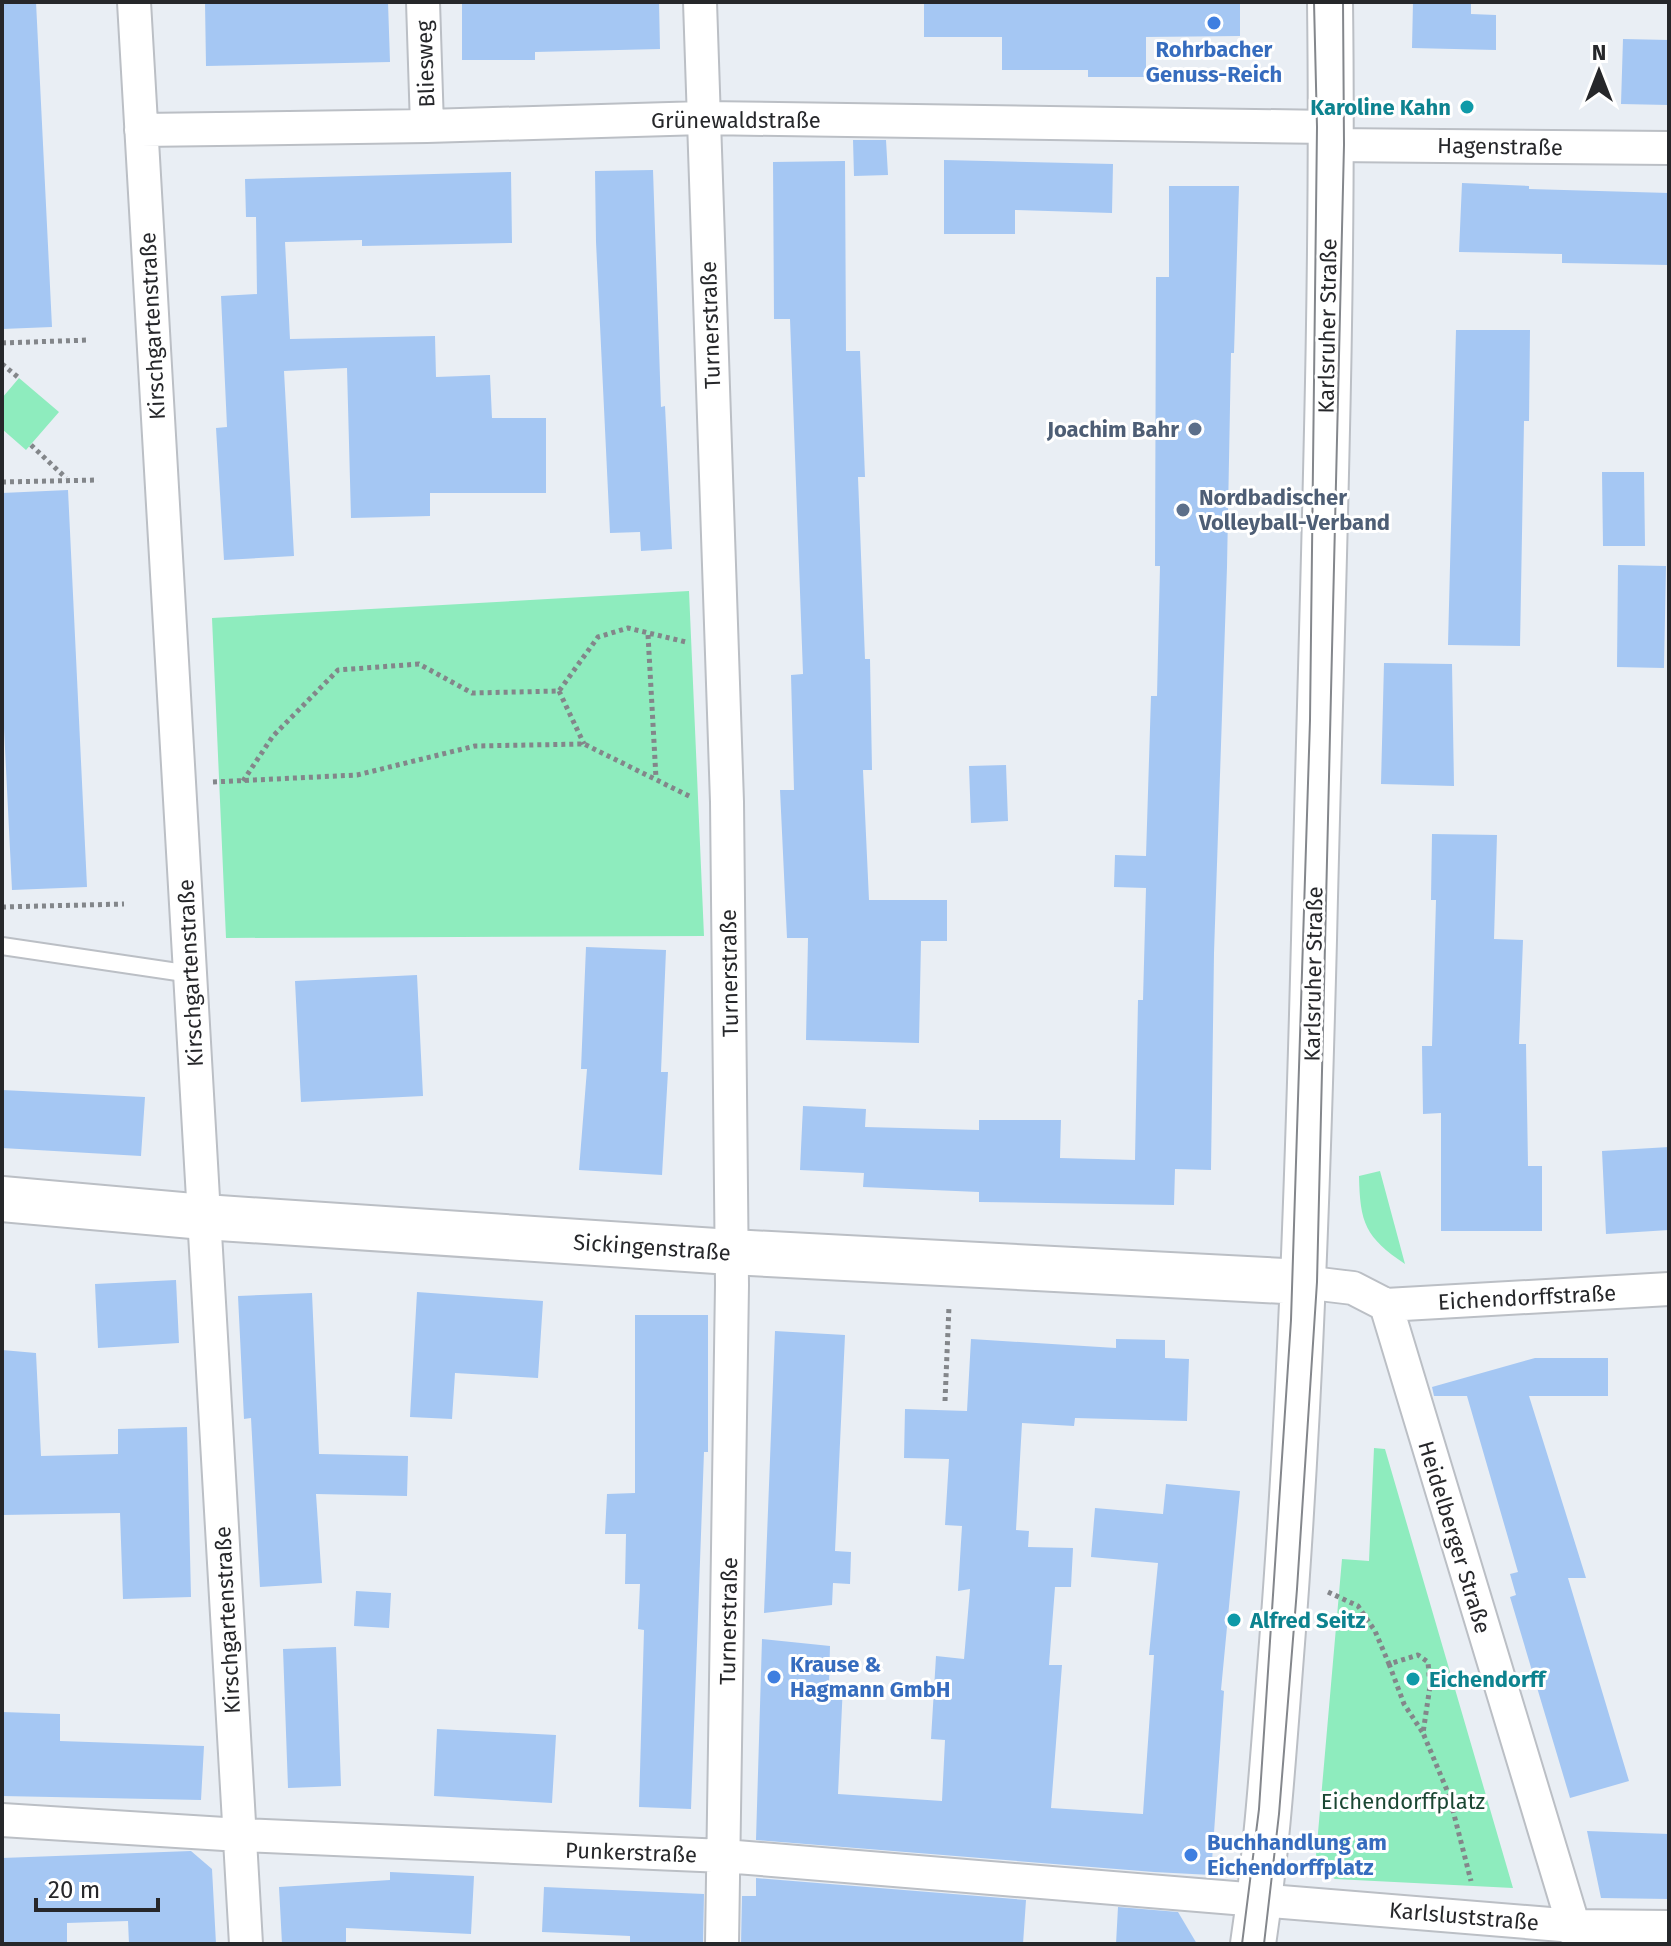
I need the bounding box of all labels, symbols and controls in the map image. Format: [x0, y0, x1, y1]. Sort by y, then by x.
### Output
marker: Rohrbacher Genuss-Reich [1205, 14, 1223, 32]
street label: Bliesweg [410, 19, 441, 108]
north arrow [1559, 32, 1639, 112]
place label: Rohrbacher Genuss-Reich [1146, 36, 1282, 88]
text: N [1592, 39, 1606, 66]
place label: Karoline Kahn [1310, 94, 1451, 121]
marker: Karoline Kahn [1458, 98, 1476, 116]
street label: Grünewaldstraße [651, 107, 821, 134]
street label: Hagenstraße [1437, 132, 1563, 161]
street label: Kirschgartenstraße [134, 231, 171, 421]
street label: Karlsruher Straße [1312, 238, 1343, 414]
street label: Turnerstraße [695, 261, 726, 389]
place label: Joachim Bahr [1046, 416, 1179, 443]
marker: Joachim Bahr [1186, 420, 1204, 438]
place label: Nordbadischer Volleyball-Verband [1198, 484, 1390, 536]
marker: Nordbadischer Volleyball-Verband [1174, 501, 1192, 519]
street label: Kirschgartenstraße [172, 878, 209, 1068]
street label: Karlsruher Straße [1298, 886, 1329, 1062]
street label: Turnerstraße [715, 909, 744, 1037]
street label: Sickingenstraße [572, 1229, 732, 1266]
street label: Eichendorffstraße [1437, 1279, 1617, 1316]
street label: Heidelberger Straße [1412, 1438, 1497, 1637]
street label: Kirschgartenstraße [209, 1525, 246, 1715]
street label: Turnerstraße [714, 1557, 743, 1685]
place label: Alfred Seitz [1249, 1607, 1366, 1634]
marker: Alfred Seitz [1225, 1611, 1243, 1629]
place label: Krause & Hagmann GmbH [790, 1651, 950, 1703]
place label: Eichendorff [1429, 1666, 1548, 1693]
marker: Krause & Hagmann GmbH [765, 1668, 783, 1686]
marker: Eichendorff [1404, 1670, 1422, 1688]
park label: Eichendorffplatz [1321, 1788, 1485, 1815]
place label: Buchhandlung am Eichendorffplatz [1207, 1829, 1387, 1881]
street label: Punkerstraße [565, 1837, 697, 1868]
marker: Buchhandlung am Eichendorffplatz [1182, 1846, 1200, 1864]
scale bar [36, 1862, 158, 1912]
text: 20 m [48, 1876, 100, 1904]
street label: Karlsluststraße [1388, 1896, 1540, 1937]

